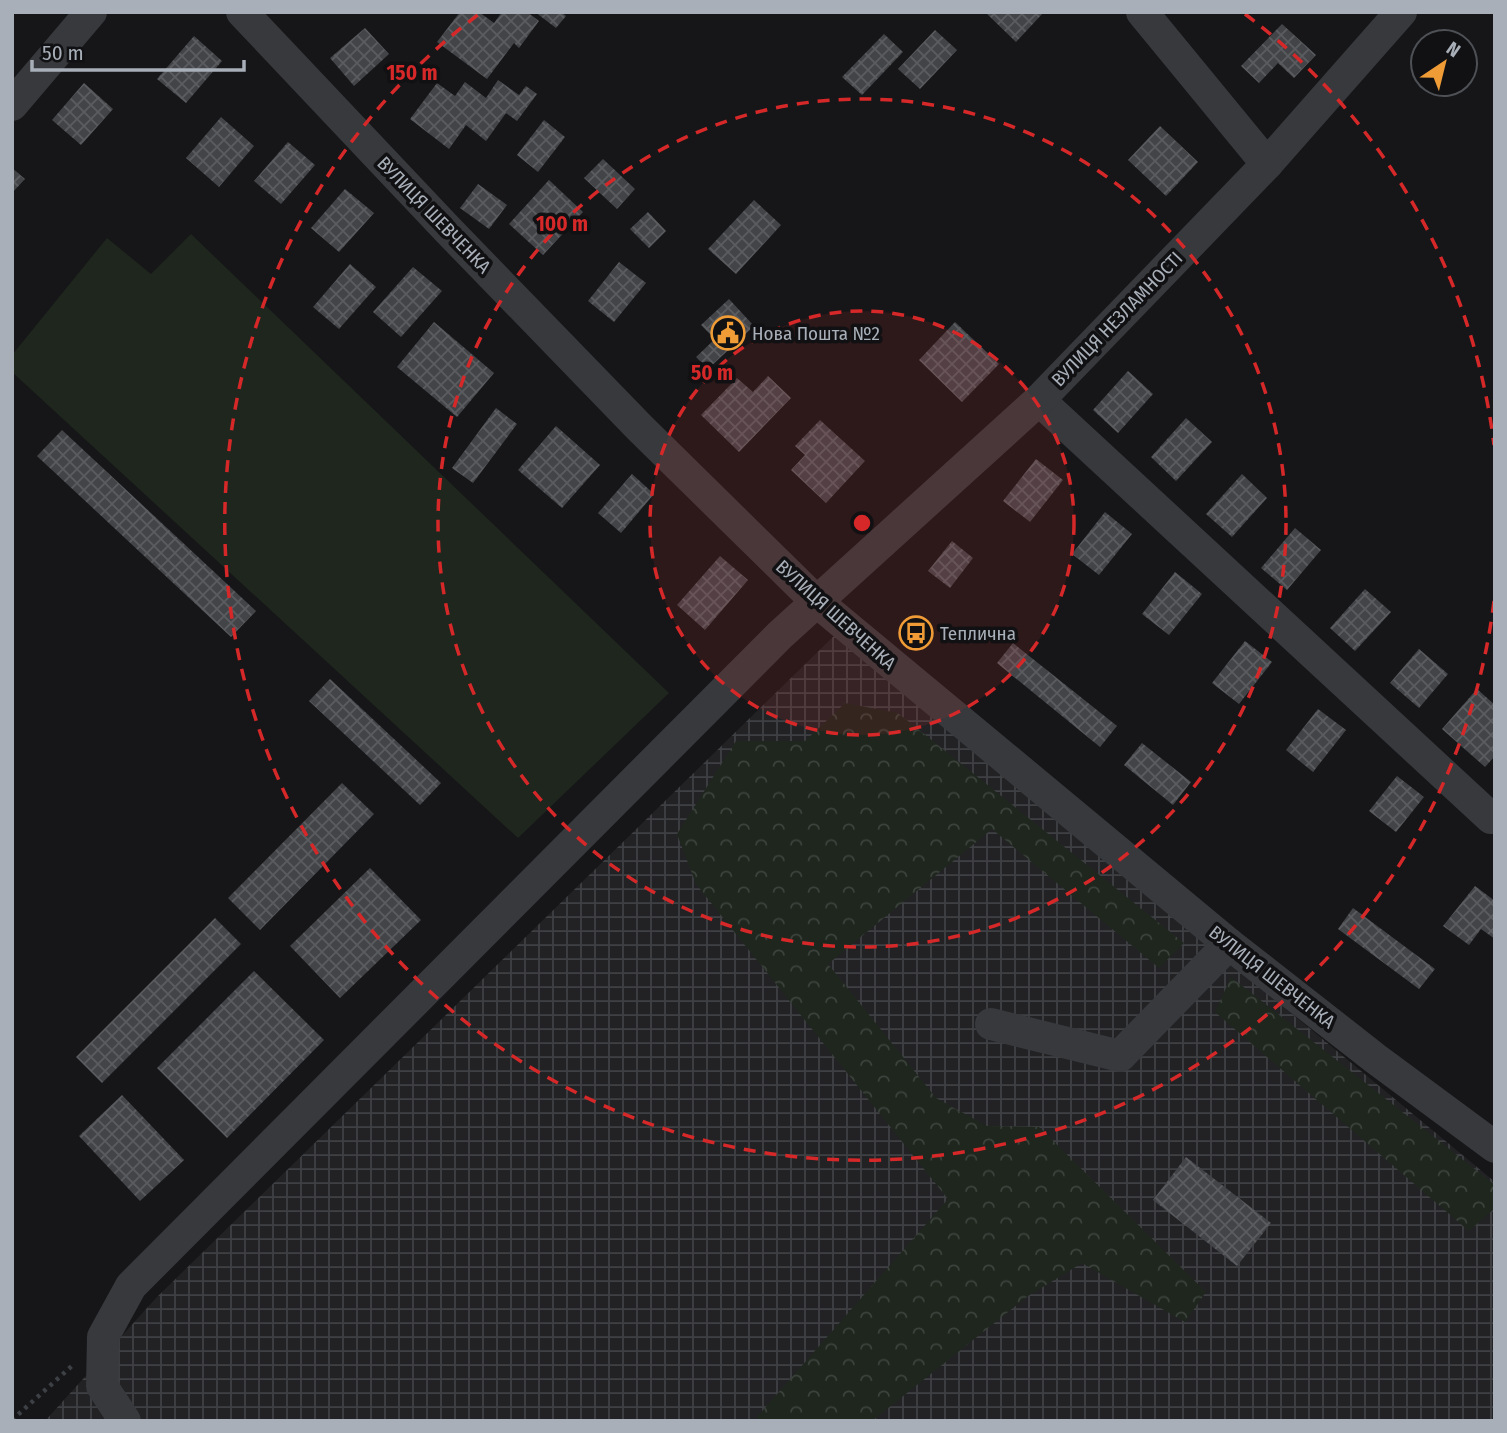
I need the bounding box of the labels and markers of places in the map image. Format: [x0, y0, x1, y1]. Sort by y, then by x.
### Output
public building icon: Нова Пошта №2 [709, 314, 747, 352]
place label: Нова Пошта №2 [752, 322, 880, 345]
centre of rings [850, 511, 874, 535]
bus stop icon: Теплична [897, 614, 935, 652]
place label: Теплична [940, 622, 1016, 645]

